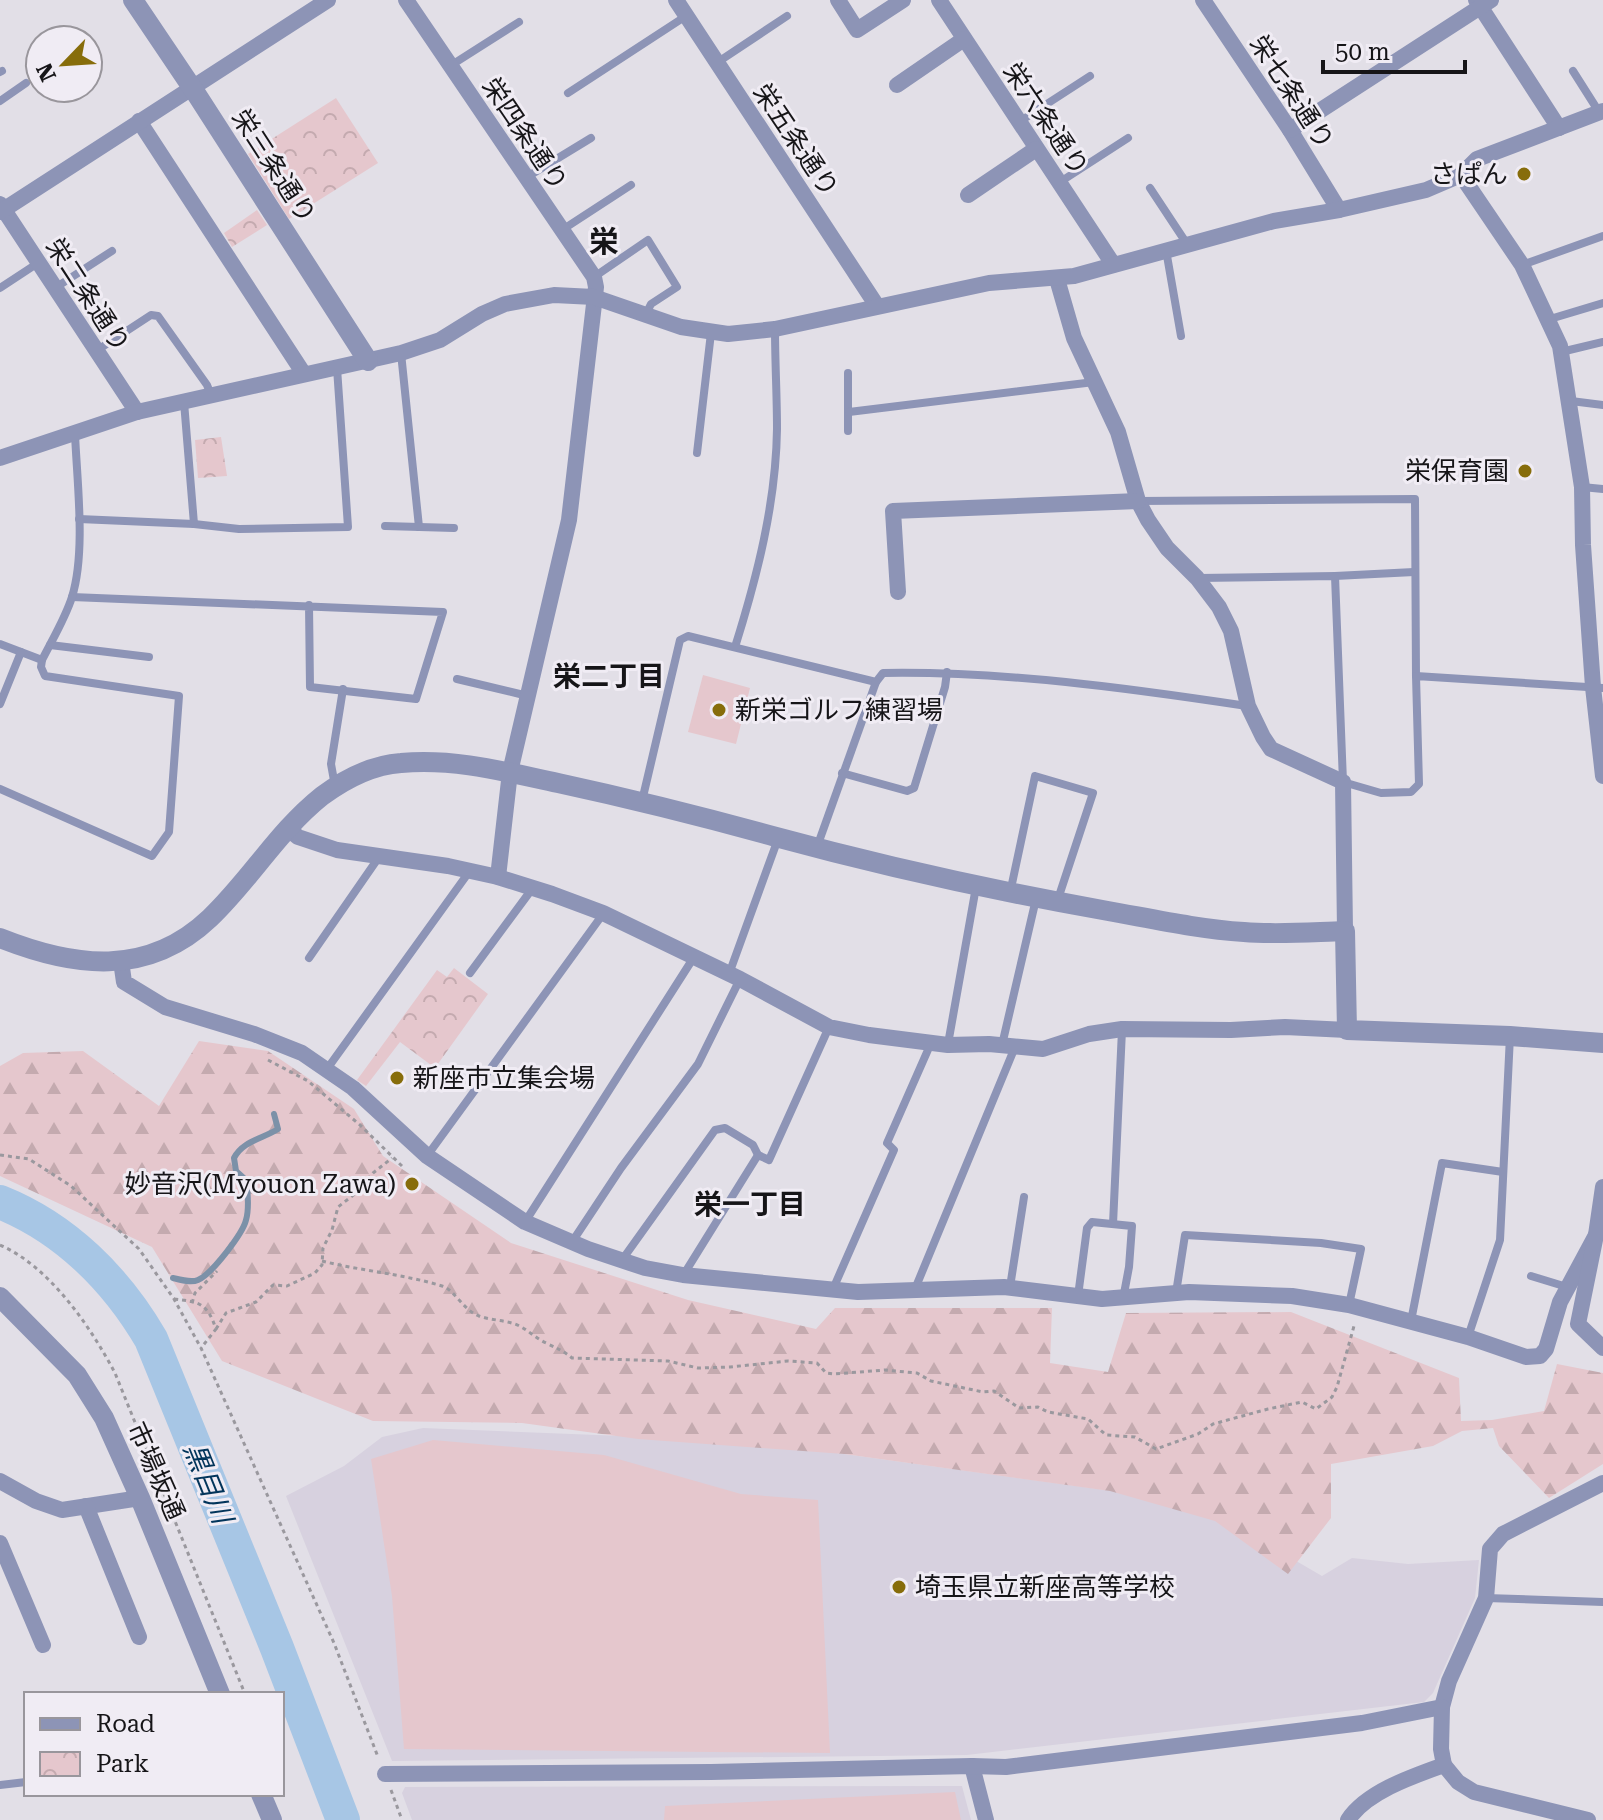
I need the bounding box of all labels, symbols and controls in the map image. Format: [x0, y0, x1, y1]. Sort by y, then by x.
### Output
north arrow [24, 24, 104, 104]
scale bar [1323, 24, 1465, 74]
street label: 栄七条通り [1244, 29, 1340, 155]
text: 50 m [1335, 38, 1390, 66]
street label: 栄六条通り [997, 57, 1095, 181]
text: N [31, 59, 61, 85]
street label: 栄四条通り [476, 72, 574, 196]
street label: 栄五条通り [747, 78, 845, 202]
street label: 栄三条通り [226, 103, 322, 229]
place label: さぱん [1430, 159, 1508, 189]
marker: さぱん [1515, 165, 1533, 183]
district label: 栄 [589, 224, 619, 259]
street label: 栄二条通り [40, 232, 136, 358]
place label: 栄保育園 [1405, 456, 1509, 486]
marker: 栄保育園 [1516, 462, 1534, 480]
district label: 栄二丁目 [553, 660, 665, 693]
place label: 新栄ゴルフ練習場 [735, 695, 943, 725]
marker: 新栄ゴルフ練習場 [710, 701, 728, 719]
place label: 新座市立集会場 [413, 1063, 595, 1093]
marker: 新座市立集会場 [388, 1069, 406, 1087]
place label: 妙音沢(Myouon Zawa) [125, 1169, 396, 1199]
marker: 妙音沢(Myouon Zawa) [403, 1175, 421, 1193]
district label: 栄一丁目 [694, 1188, 806, 1221]
street label: 市場坂通 [121, 1417, 191, 1525]
water label: 黒目川 [177, 1438, 240, 1531]
place label: 埼玉県立新座高等学校 [915, 1572, 1175, 1602]
marker: 埼玉県立新座高等学校 [890, 1578, 908, 1596]
legend [24, 1692, 284, 1796]
text: Road [96, 1710, 155, 1738]
text: Park [96, 1750, 149, 1778]

